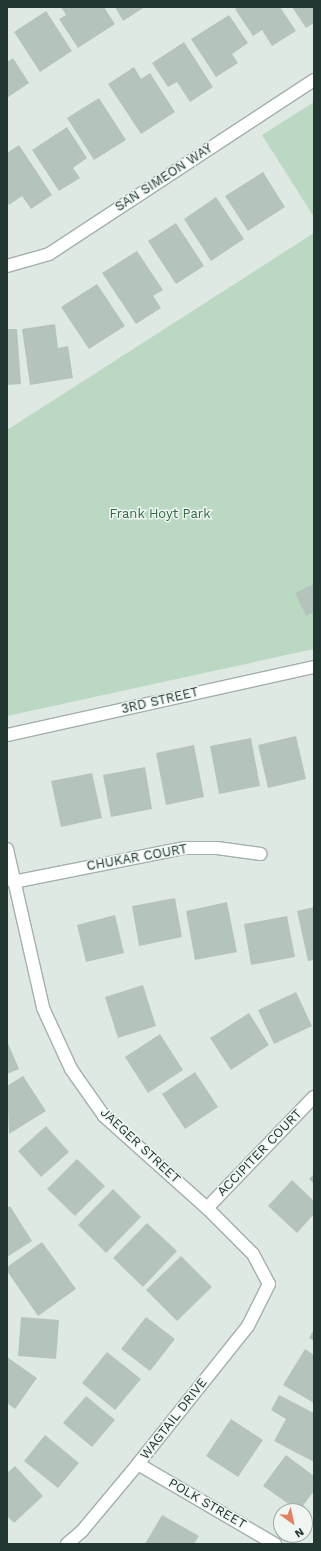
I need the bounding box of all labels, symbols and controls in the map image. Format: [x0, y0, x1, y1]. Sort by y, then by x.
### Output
street label: SAN SIMEON WAY [112, 141, 216, 215]
park label: Frank Hoyt Park [109, 506, 211, 522]
street label: 3RD STREET [120, 685, 200, 717]
street label: CHUKAR COURT [85, 841, 189, 875]
street label: JAEGER STREET [97, 1105, 183, 1187]
street label: ACCIPITER COURT [214, 1106, 306, 1200]
street label: WAGTAIL DRIVE [137, 1375, 211, 1463]
street label: POLK STREET [165, 1475, 249, 1533]
north arrow [273, 1503, 313, 1543]
text: N [292, 1525, 306, 1540]

